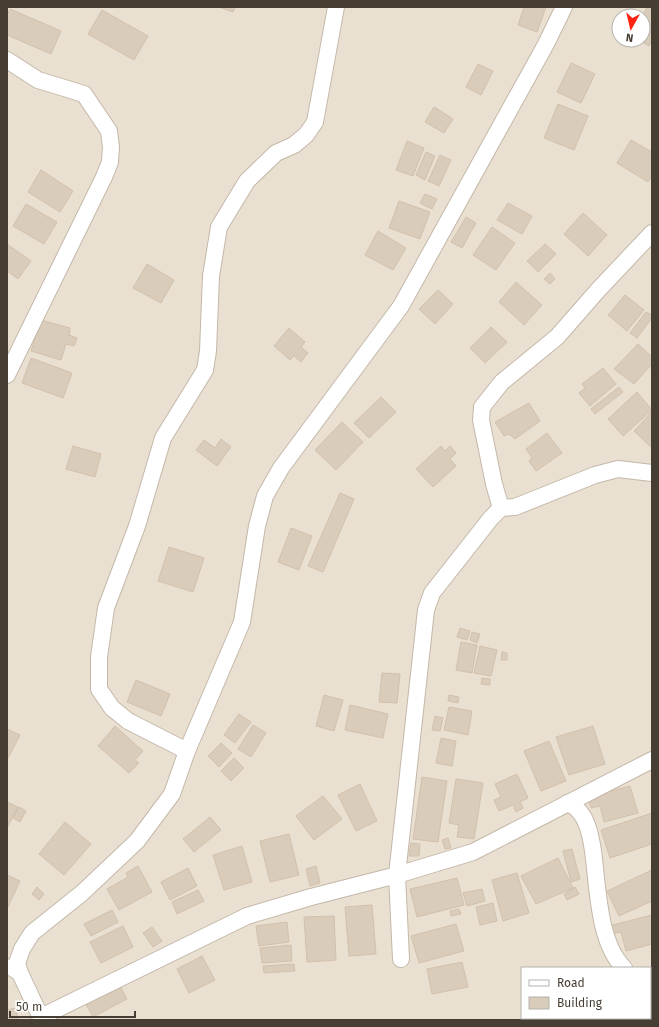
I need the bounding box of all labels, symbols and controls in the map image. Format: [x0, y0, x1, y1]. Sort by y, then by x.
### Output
north arrow [611, 8, 651, 48]
text: N [625, 30, 634, 44]
legend [521, 967, 651, 1019]
text: Road [557, 976, 585, 990]
scale bar [10, 993, 135, 1019]
text: Building [557, 996, 603, 1010]
text: 50 m [16, 1000, 42, 1014]

